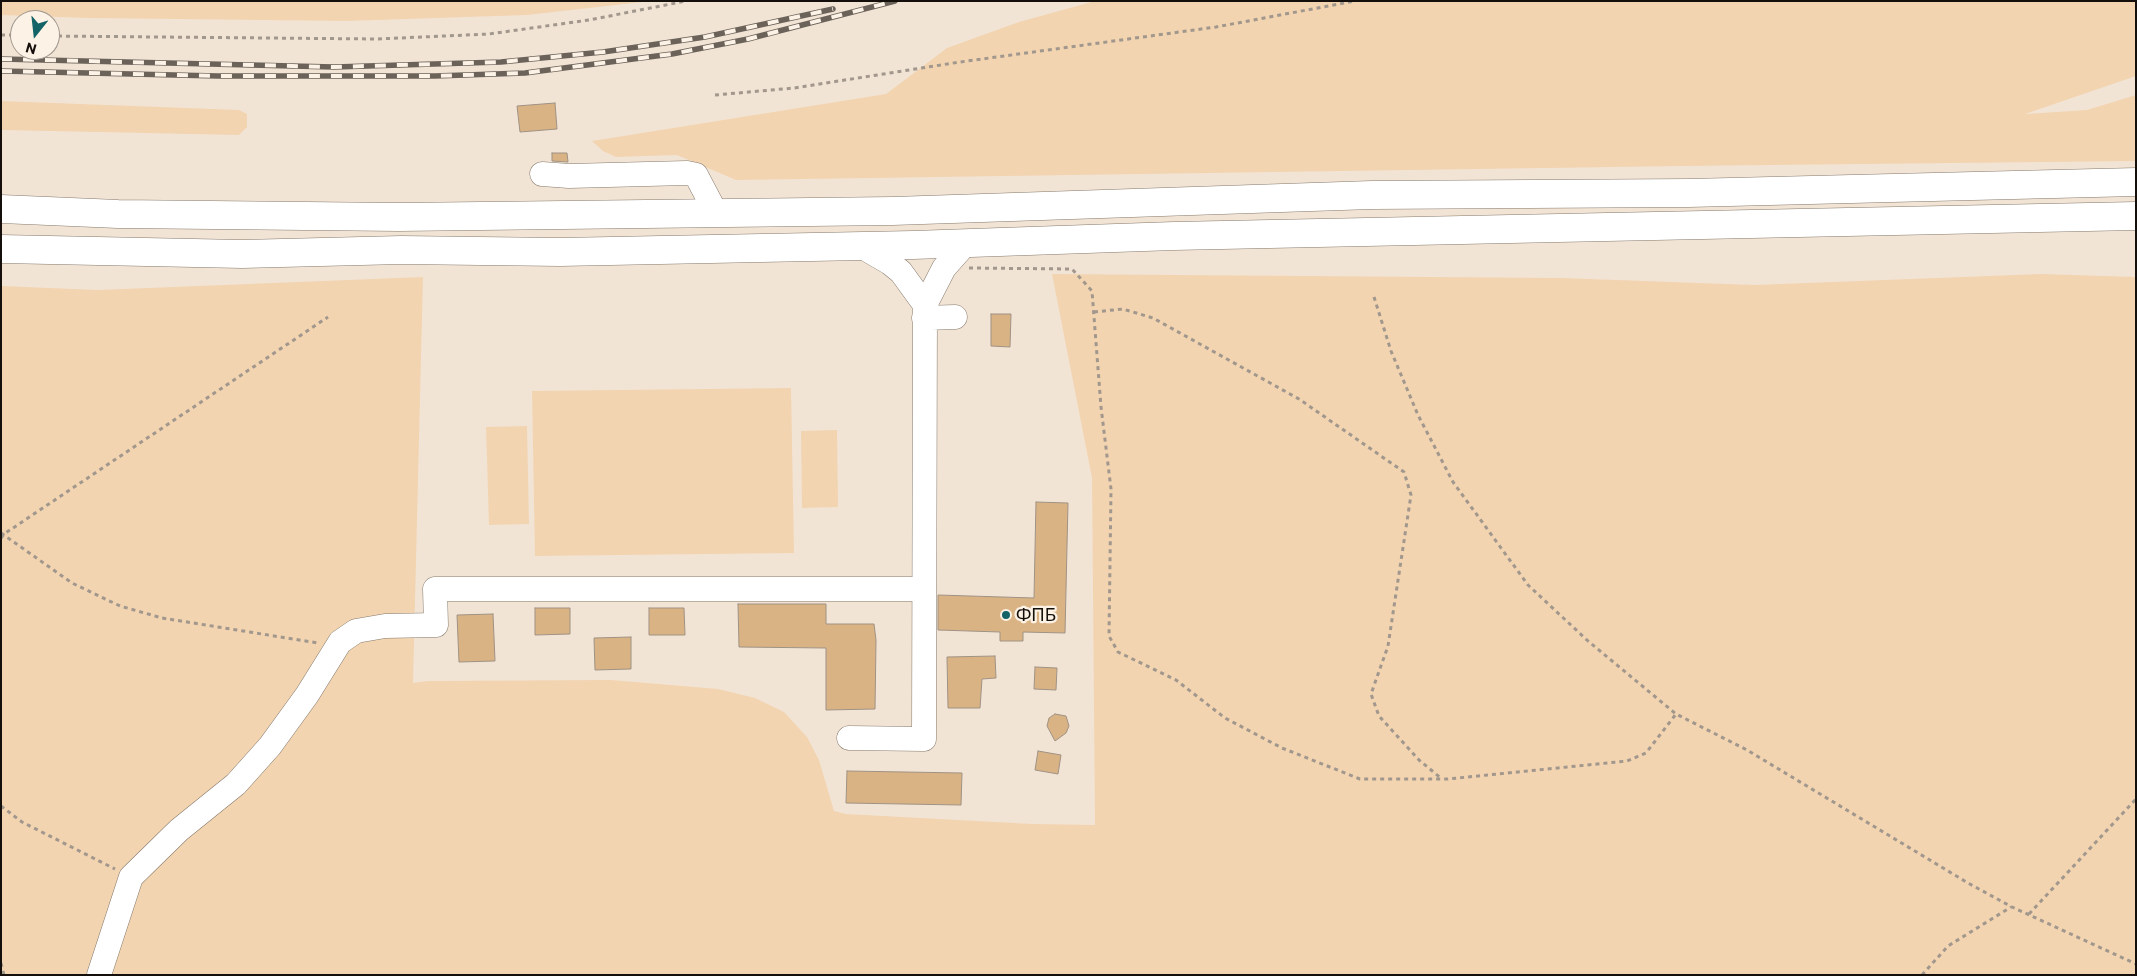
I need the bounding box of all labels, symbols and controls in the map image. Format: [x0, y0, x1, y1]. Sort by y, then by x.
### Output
north arrow [10, 10, 60, 60]
text: N [24, 39, 38, 59]
place label: ФПБ [1016, 604, 1056, 626]
marker: ФПБ [1000, 609, 1012, 621]

